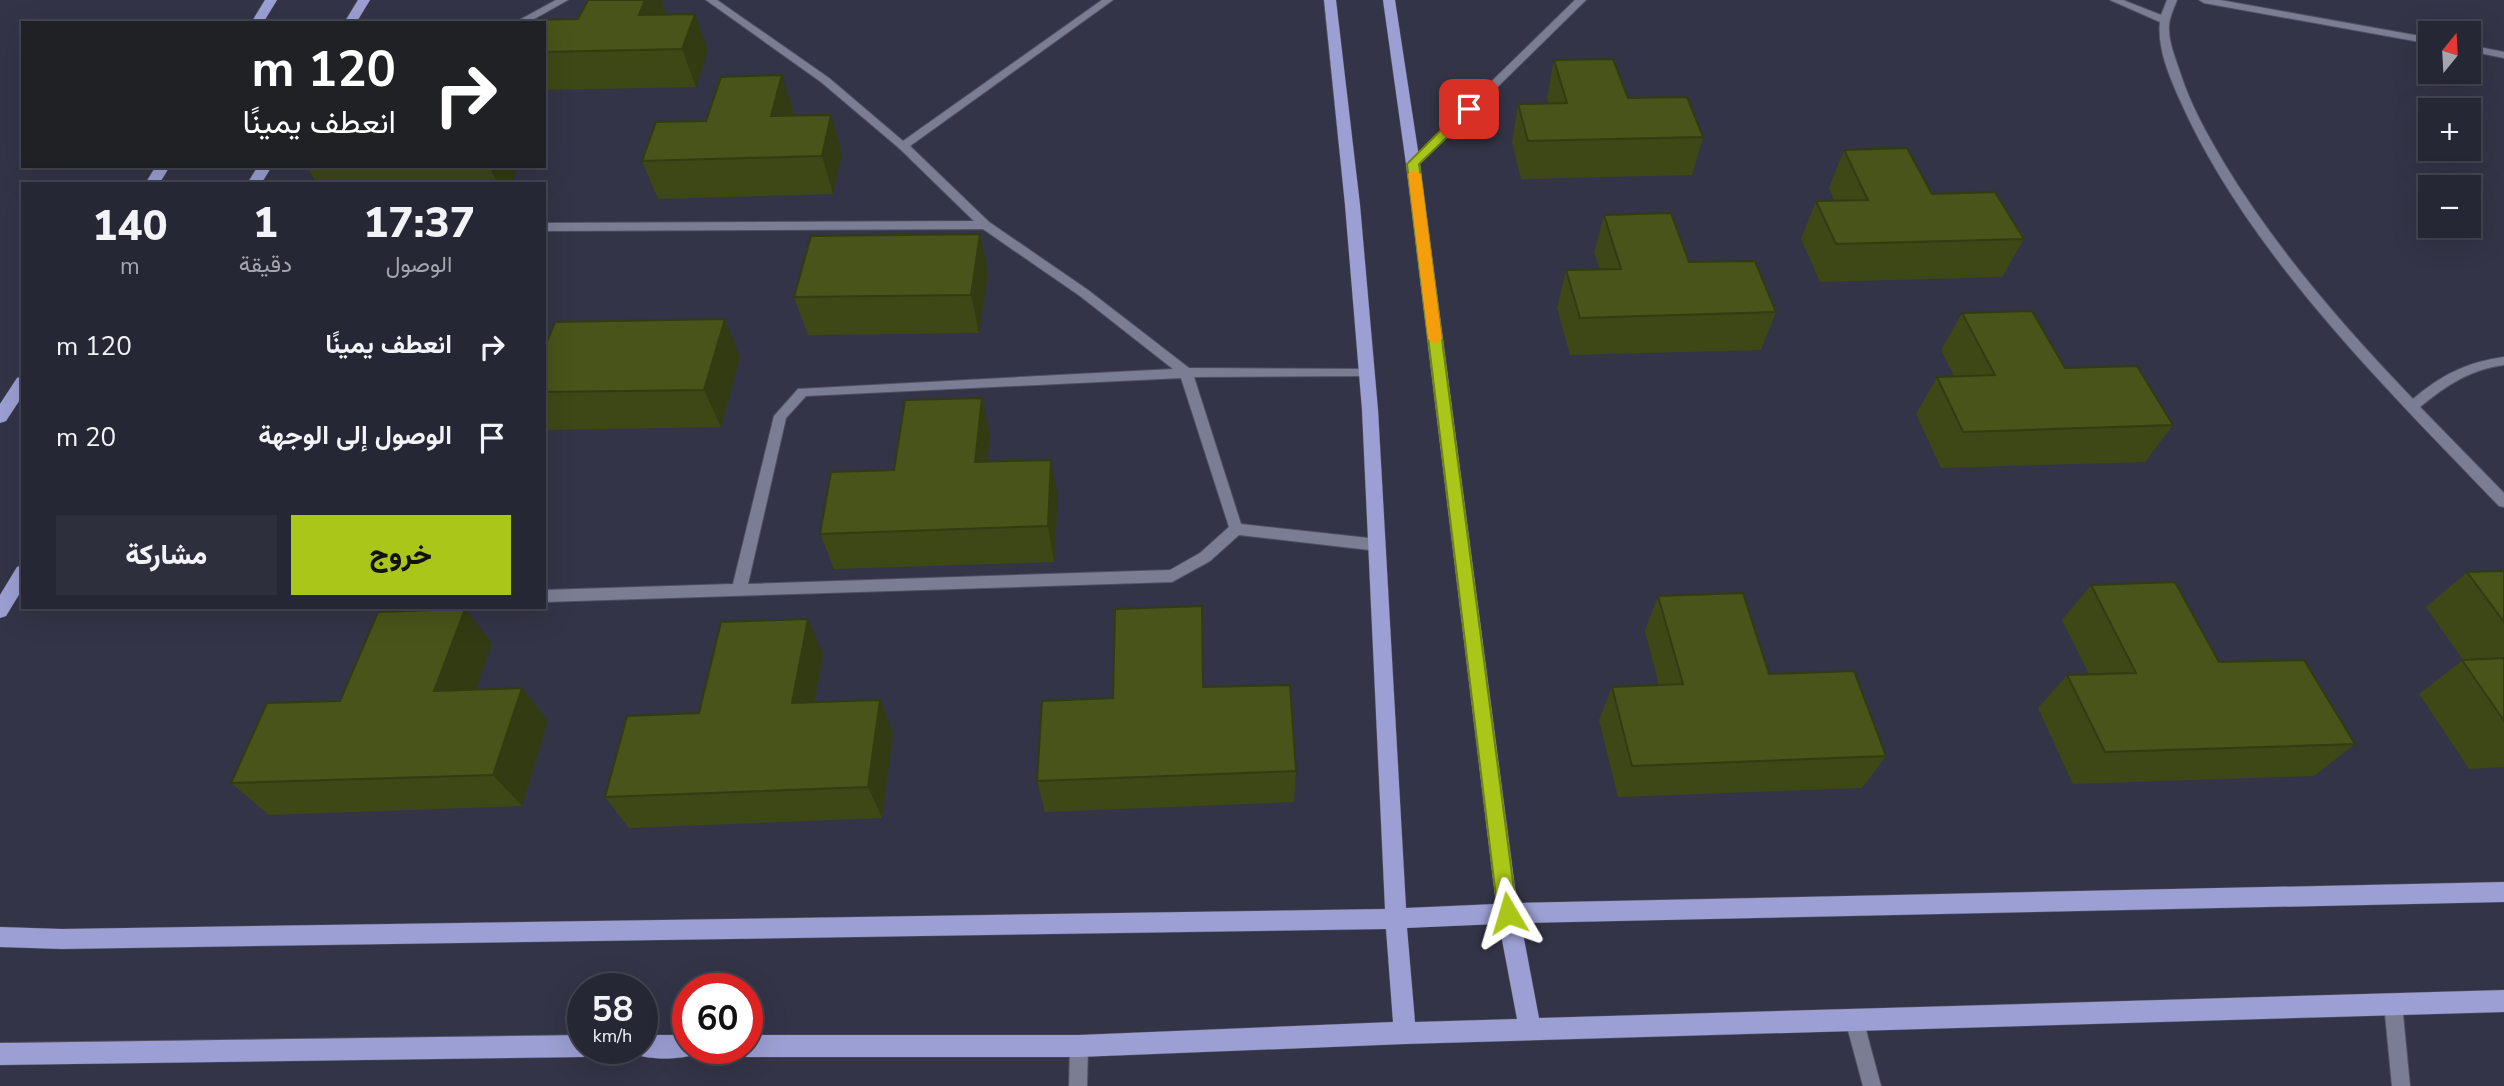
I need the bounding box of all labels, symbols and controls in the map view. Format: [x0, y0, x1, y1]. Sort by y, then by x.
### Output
north arrow [2418, 21, 2482, 84]
map controls [2418, 21, 2481, 238]
text: 120 m [252, 36, 396, 103]
icon: right [420, 49, 511, 140]
pin [1439, 79, 1499, 139]
icon: arrive [1450, 90, 1488, 128]
button: + [2418, 98, 2481, 161]
text: انعطف يمينًا [243, 101, 396, 144]
button: − [2418, 175, 2481, 238]
text: 1 [253, 195, 278, 252]
text: 17:37 [363, 195, 475, 252]
text: 140 [92, 198, 168, 255]
text: دقيقة [239, 249, 292, 280]
text: الوصول [386, 249, 452, 280]
text: m [120, 251, 140, 282]
text: انعطف يمينًا [325, 327, 452, 362]
icon: right [473, 328, 511, 366]
text: 120 m [56, 329, 132, 364]
text: الوصول إلى الوجهة [258, 418, 452, 453]
icon: arrive [473, 419, 511, 457]
text: 20 m [56, 420, 116, 455]
button: مشاركة [56, 515, 277, 595]
button: خروج [291, 515, 511, 595]
position arrow [1471, 876, 1545, 950]
speed limit sign: 60 [672, 973, 763, 1064]
text: 58 [591, 986, 634, 1033]
text: km/h [593, 1024, 632, 1048]

